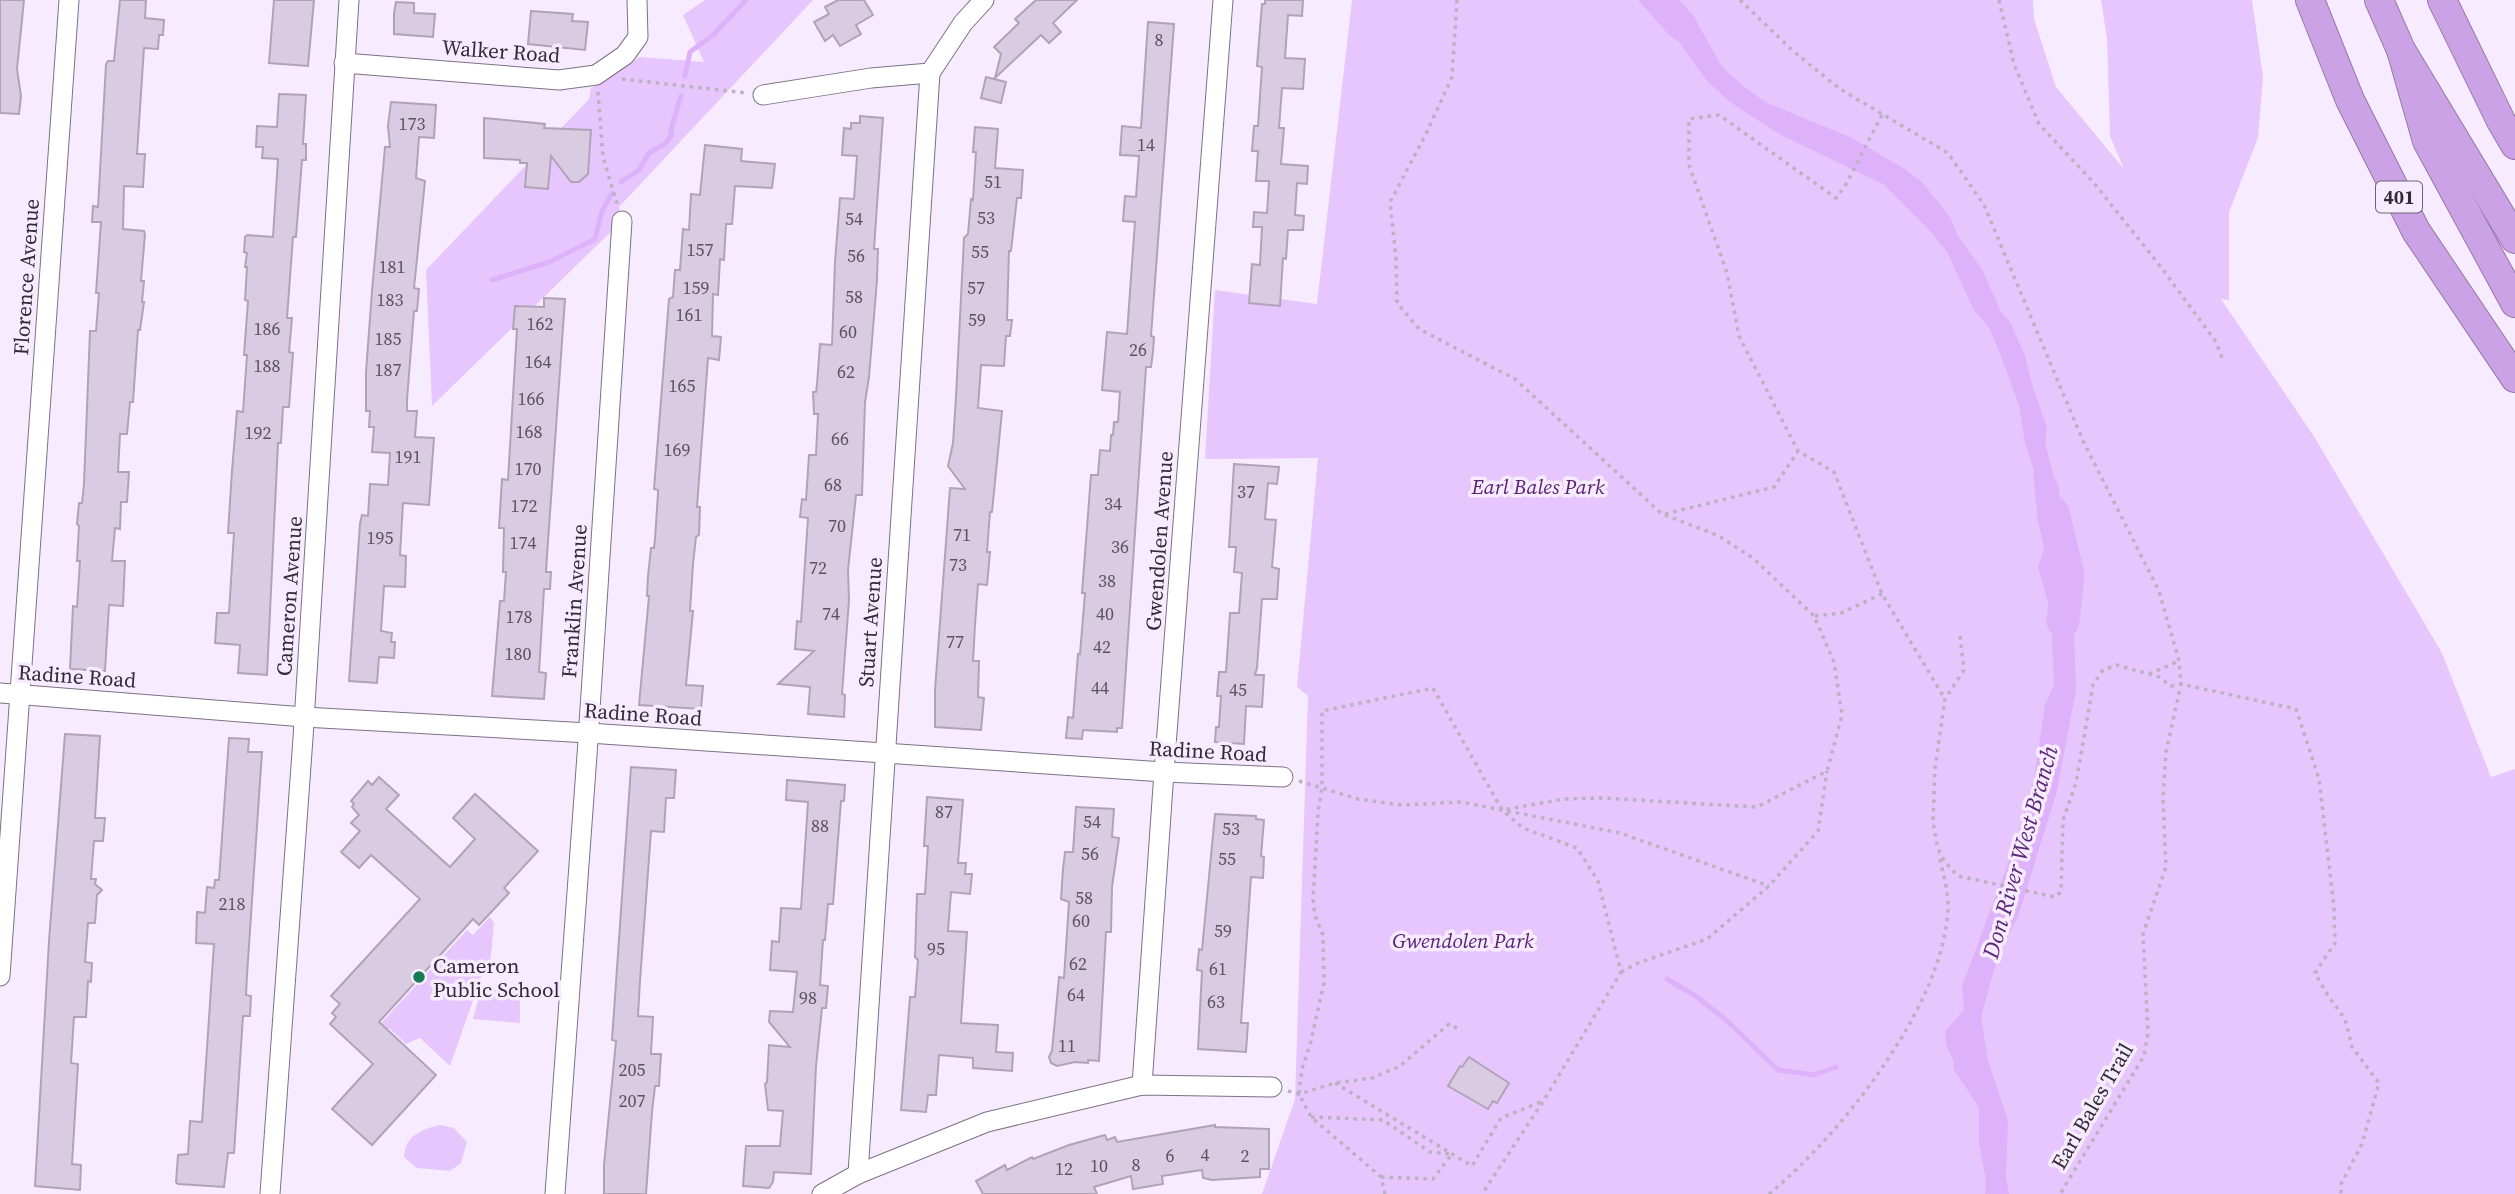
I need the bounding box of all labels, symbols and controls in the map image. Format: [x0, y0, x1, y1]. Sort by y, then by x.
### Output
house number: 8 [1155, 27, 1164, 52]
street label: Walker Road [441, 32, 561, 70]
house number: 173 [399, 111, 426, 136]
house number: 14 [1137, 132, 1155, 157]
house number: 51 [984, 169, 1002, 194]
road number: 401 [2376, 182, 2422, 212]
street label: Florence Avenue [6, 198, 46, 356]
house number: 53 [977, 205, 995, 230]
house number: 54 [845, 206, 863, 231]
house number: 157 [687, 237, 714, 262]
house number: 55 [971, 239, 989, 264]
house number: 56 [847, 243, 865, 268]
house number: 181 [379, 254, 406, 279]
house number: 159 [683, 275, 710, 300]
house number: 57 [967, 275, 985, 300]
house number: 58 [845, 284, 863, 309]
house number: 183 [377, 287, 404, 312]
house number: 161 [676, 302, 703, 327]
house number: 59 [968, 307, 986, 332]
house number: 162 [527, 311, 554, 336]
house number: 186 [254, 316, 281, 341]
house number: 60 [839, 319, 857, 344]
house number: 185 [375, 326, 402, 351]
house number: 26 [1129, 337, 1147, 362]
house number: 164 [525, 349, 552, 374]
house number: 188 [254, 353, 281, 378]
house number: 187 [375, 357, 402, 382]
house number: 62 [837, 359, 855, 384]
house number: 165 [669, 373, 696, 398]
house number: 166 [518, 386, 545, 411]
house number: 168 [516, 419, 543, 444]
house number: 192 [245, 420, 272, 445]
house number: 66 [831, 426, 849, 451]
house number: 169 [664, 437, 691, 462]
house number: 191 [395, 444, 422, 469]
street label: Gwendolen Avenue [1138, 450, 1180, 632]
house number: 170 [515, 456, 542, 481]
house number: 68 [824, 472, 842, 497]
park label: Earl Bales Park [1470, 472, 1605, 501]
house number: 37 [1237, 479, 1255, 504]
house number: 34 [1104, 491, 1122, 516]
house number: 172 [511, 493, 538, 518]
house number: 70 [828, 513, 846, 538]
street label: Cameron Avenue [269, 515, 309, 677]
house number: 71 [953, 522, 971, 547]
street label: Franklin Avenue [554, 523, 594, 679]
house number: 195 [367, 525, 394, 550]
house number: 174 [510, 530, 537, 555]
house number: 36 [1111, 534, 1129, 559]
house number: 73 [949, 552, 967, 577]
house number: 72 [809, 555, 827, 580]
street label: Stuart Avenue [851, 556, 889, 688]
house number: 38 [1098, 568, 1116, 593]
house number: 74 [822, 601, 840, 626]
house number: 40 [1096, 601, 1114, 626]
house number: 178 [506, 604, 533, 629]
house number: 77 [946, 629, 964, 654]
house number: 42 [1093, 634, 1111, 659]
house number: 180 [505, 641, 532, 666]
street label: Radine Road [17, 657, 137, 695]
house number: 44 [1091, 675, 1109, 700]
house number: 45 [1229, 677, 1247, 702]
street label: Radine Road [583, 695, 703, 733]
street label: Radine Road [1148, 733, 1268, 769]
water label: Don River West Branch [1974, 741, 2066, 963]
house number: 87 [935, 799, 953, 824]
house number: 54 [1083, 809, 1101, 834]
house number: 88 [811, 813, 829, 838]
house number: 53 [1222, 816, 1240, 841]
house number: 56 [1081, 841, 1099, 866]
house number: 55 [1218, 846, 1236, 871]
house number: 58 [1075, 885, 1093, 910]
house number: 218 [219, 891, 246, 916]
house number: 60 [1072, 908, 1090, 933]
house number: 59 [1214, 918, 1232, 943]
park label: Gwendolen Park [1392, 926, 1534, 955]
house number: 95 [927, 936, 945, 961]
place label: Cameron Public School [433, 951, 560, 1004]
house number: 62 [1069, 951, 1087, 976]
house number: 61 [1209, 956, 1227, 981]
marker: Cameron Public School [411, 969, 427, 985]
house number: 64 [1067, 982, 1085, 1007]
house number: 98 [799, 985, 817, 1010]
house number: 63 [1207, 989, 1225, 1014]
house number: 11 [1058, 1033, 1076, 1058]
street label: Earl Bales Trail [2044, 1038, 2140, 1174]
house number: 205 [619, 1057, 646, 1082]
house number: 207 [619, 1088, 646, 1113]
house number: 4 [1201, 1142, 1210, 1167]
house number: 6 [1166, 1143, 1175, 1168]
house number: 2 [1241, 1143, 1250, 1168]
house number: 8 [1132, 1152, 1141, 1177]
house number: 10 [1090, 1153, 1108, 1178]
house number: 12 [1055, 1156, 1073, 1181]

